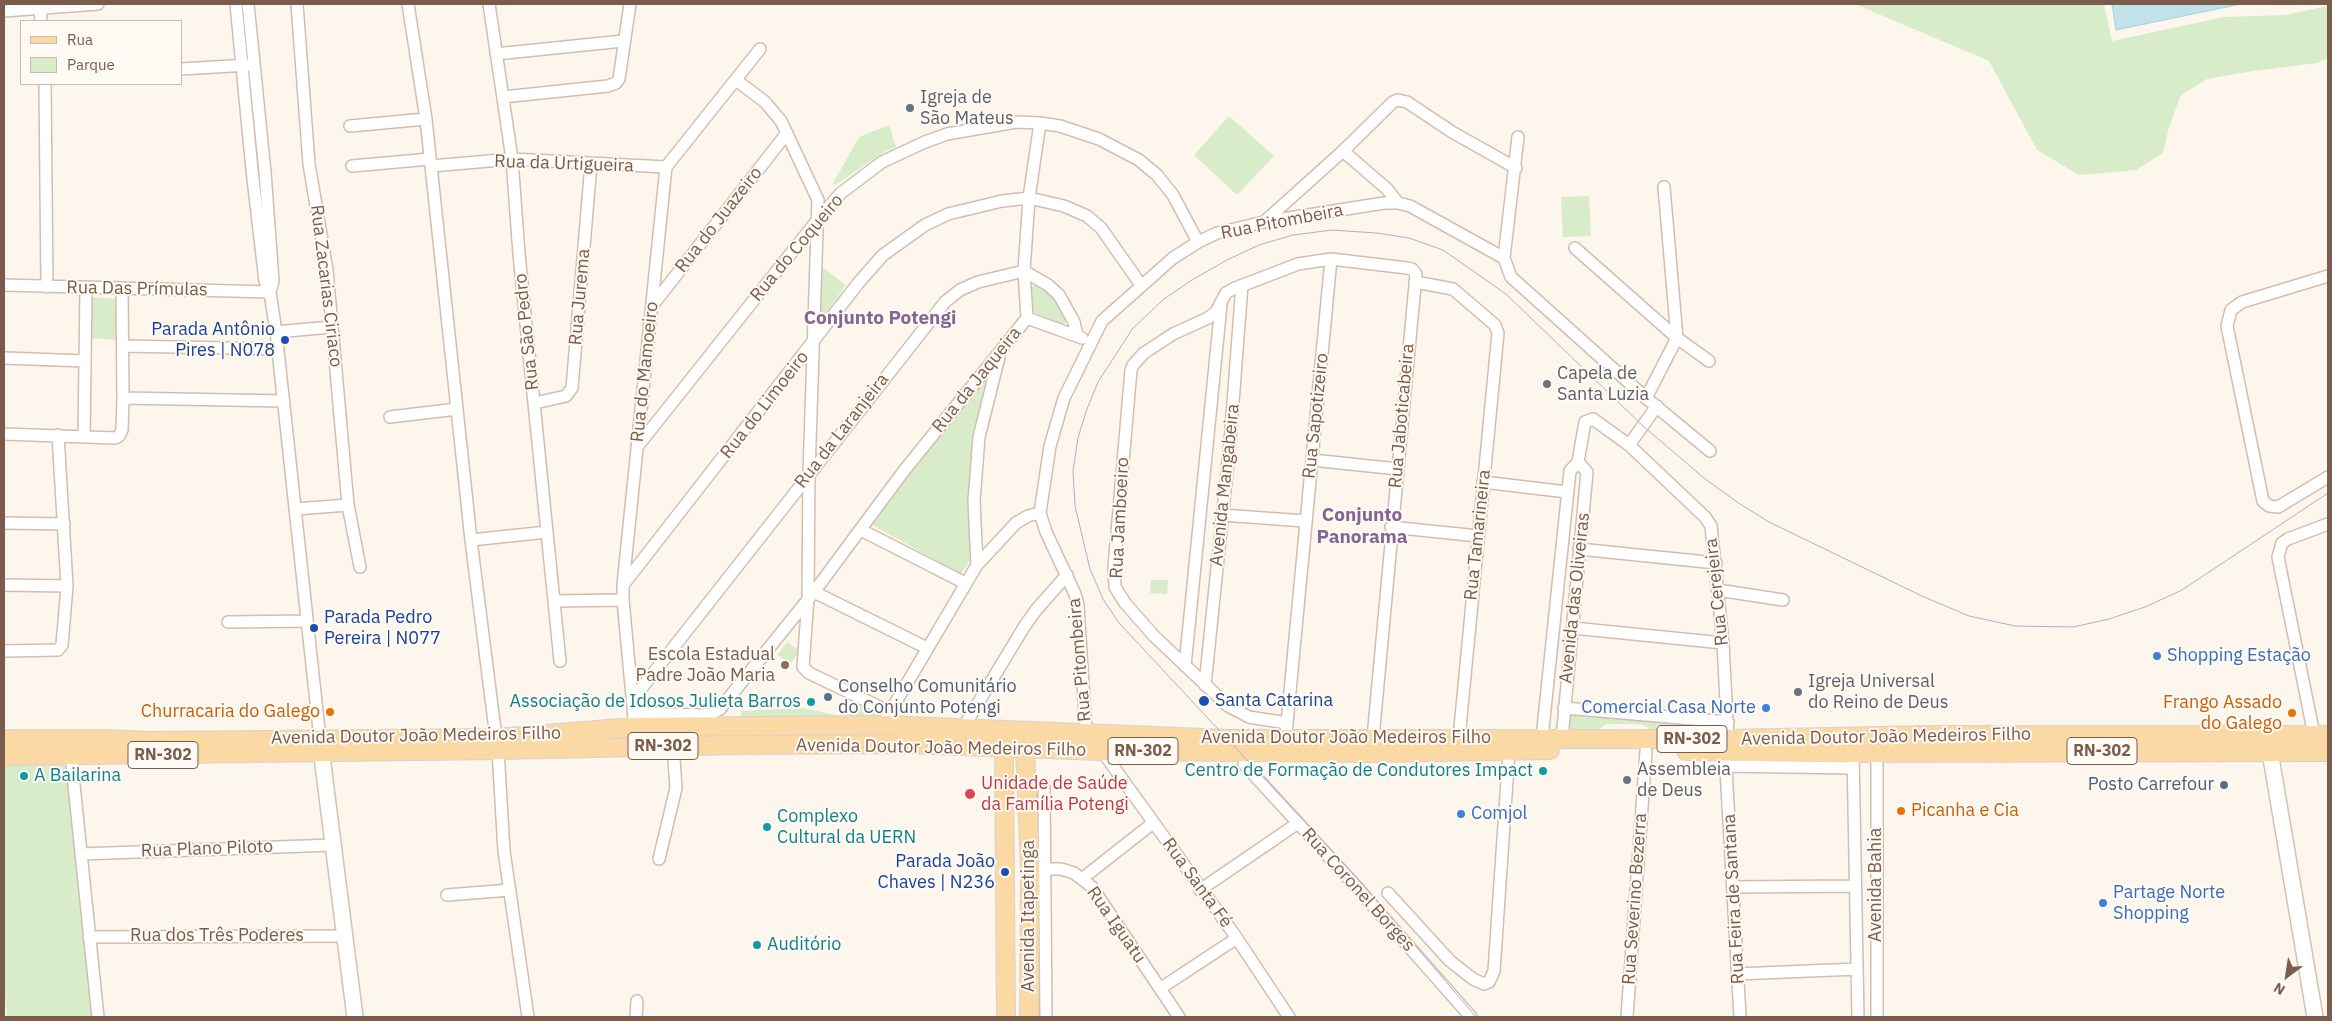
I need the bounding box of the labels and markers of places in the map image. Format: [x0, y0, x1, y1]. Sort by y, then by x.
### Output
place label: Igreja de São Mateus [920, 87, 1014, 130]
marker: Igreja de São Mateus [904, 102, 916, 114]
place label: Parada Antônio Pires | N078 [151, 319, 275, 362]
marker: Parada Antônio Pires | N078 [279, 334, 291, 346]
place label: Capela de Santa Luzia [1557, 363, 1649, 406]
marker: Capela de Santa Luzia [1541, 378, 1553, 390]
place label: Parada Pedro Pereira | N077 [324, 607, 441, 650]
marker: Parada Pedro Pereira | N077 [308, 622, 320, 634]
place label: Escola Estadual Padre João Maria [635, 644, 775, 686]
place label: Shopping Estação [2167, 645, 2311, 667]
marker: Shopping Estação [2151, 650, 2163, 662]
marker: Escola Estadual Padre João Maria [779, 659, 791, 671]
place label: Igreja Universal do Reino de Deus [1808, 671, 1948, 714]
place label: Conselho Comunitário do Conjunto Potengi [838, 676, 1017, 719]
marker: Igreja Universal do Reino de Deus [1792, 686, 1804, 698]
place label: Santa Catarina [1215, 690, 1333, 712]
place label: Associação de Idosos Julieta Barros [510, 691, 801, 713]
marker: Conselho Comunitário do Conjunto Potengi [822, 691, 834, 703]
place label: Frango Assado do Galego [2163, 692, 2282, 734]
marker: Santa Catarina [1197, 694, 1211, 708]
marker: Associação de Idosos Julieta Barros [805, 696, 817, 708]
place label: Comercial Casa Norte [1581, 697, 1756, 719]
place label: Churracaria do Galego [141, 701, 320, 723]
marker: Comercial Casa Norte [1760, 702, 1772, 714]
marker: Churracaria do Galego [324, 706, 336, 718]
marker: Frango Assado do Galego [2286, 707, 2298, 719]
place label: Assembleia de Deus [1637, 759, 1731, 802]
place label: Centro de Formação de Condutores Impact [1185, 760, 1533, 782]
place label: A Bailarina [34, 765, 121, 787]
marker: Centro de Formação de Condutores Impact [1537, 765, 1549, 777]
marker: A Bailarina [18, 770, 30, 782]
place label: Unidade de Saúde da Família Potengi [981, 773, 1129, 816]
marker: Assembleia de Deus [1621, 774, 1633, 786]
place label: Posto Carrefour [2088, 774, 2214, 796]
marker: Posto Carrefour [2218, 779, 2230, 791]
marker: Unidade de Saúde da Família Potengi [963, 787, 977, 801]
place label: Picanha e Cia [1911, 800, 2019, 822]
place label: Comjol [1471, 803, 1527, 825]
marker: Picanha e Cia [1895, 805, 1907, 817]
place label: Complexo Cultural da UERN [777, 806, 916, 849]
marker: Comjol [1455, 808, 1467, 820]
marker: Complexo Cultural da UERN [761, 821, 773, 833]
place label: Parada João Chaves | N236 [877, 851, 995, 894]
marker: Parada João Chaves | N236 [999, 866, 1011, 878]
place label: Partage Norte Shopping [2113, 882, 2225, 924]
marker: Partage Norte Shopping [2097, 897, 2109, 909]
place label: Auditório [767, 934, 841, 956]
marker: Auditório [751, 939, 763, 951]

